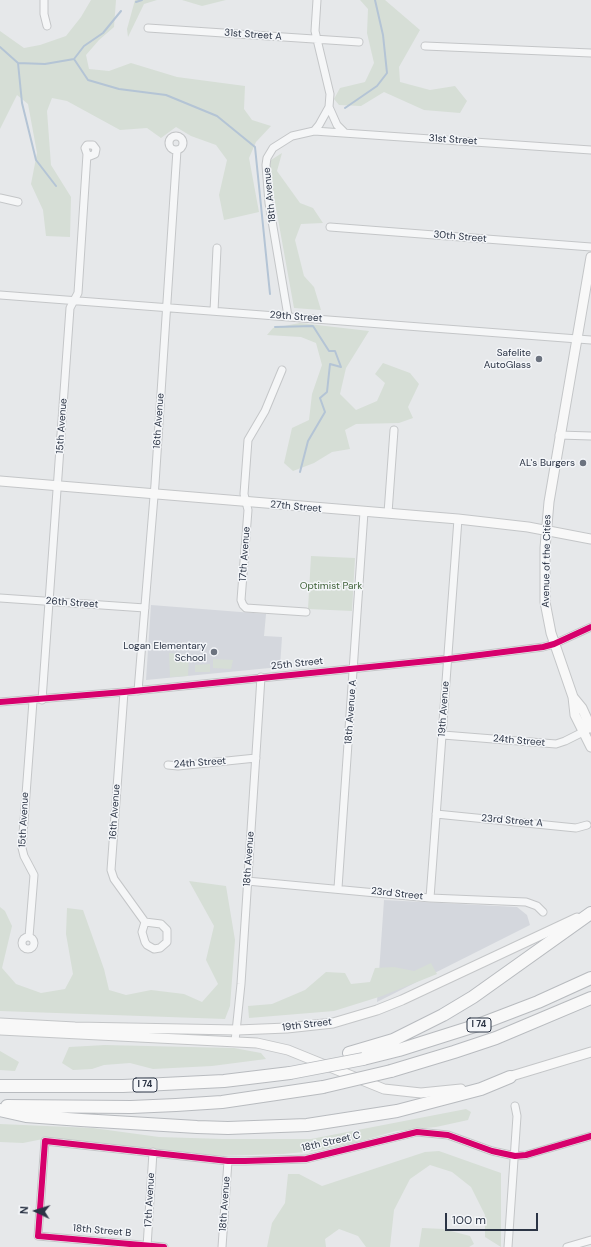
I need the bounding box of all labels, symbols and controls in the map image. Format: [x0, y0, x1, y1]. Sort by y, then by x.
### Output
street label: 31st Street A [224, 27, 282, 43]
street label: 31st Street [428, 132, 478, 148]
street label: 18th Avenue [261, 167, 279, 223]
street label: 30th Street [433, 229, 487, 245]
street label: 29th Street [269, 309, 323, 325]
place label: Safelite AutoGlass [484, 347, 531, 370]
marker: Safelite AutoGlass [534, 354, 544, 364]
street label: 16th Avenue [151, 393, 167, 449]
street label: 15th Avenue [54, 398, 70, 454]
place label: AL's Burgers [519, 457, 575, 469]
marker: AL's Burgers [578, 458, 588, 468]
street label: 27th Street [270, 499, 322, 515]
street label: Avenue of the Cities [540, 514, 554, 608]
street label: 17th Avenue [237, 526, 253, 582]
park label: Optimist Park [300, 580, 362, 592]
street label: 26th Street [45, 595, 99, 611]
place label: Logan Elementary School [123, 640, 206, 664]
marker: Logan Elementary School [209, 647, 219, 657]
street label: 25th Street [270, 655, 324, 673]
street label: 18th Avenue A [343, 679, 359, 745]
street label: 19th Avenue [436, 681, 452, 737]
street label: 24th Street [492, 733, 546, 749]
street label: 24th Street [173, 755, 227, 771]
street label: 16th Avenue [107, 784, 123, 840]
street label: 15th Avenue [17, 792, 31, 848]
street label: 23rd Street A [481, 812, 543, 830]
street label: 18th Avenue [241, 831, 257, 887]
street label: 23rd Street [370, 885, 424, 903]
street label: 19th Street [281, 1016, 333, 1034]
road number: I 74 [467, 1018, 491, 1032]
road number: I 74 [133, 1078, 157, 1092]
street label: 18th Street C [301, 1129, 361, 1155]
street label: 17th Avenue [143, 1172, 157, 1228]
street label: 18th Avenue [217, 1176, 233, 1232]
north arrow [16, 1191, 56, 1231]
scale bar [447, 1205, 540, 1231]
text: N [17, 1206, 31, 1215]
text: 100 m [452, 1212, 486, 1228]
street label: 18th Street B [72, 1222, 132, 1240]

